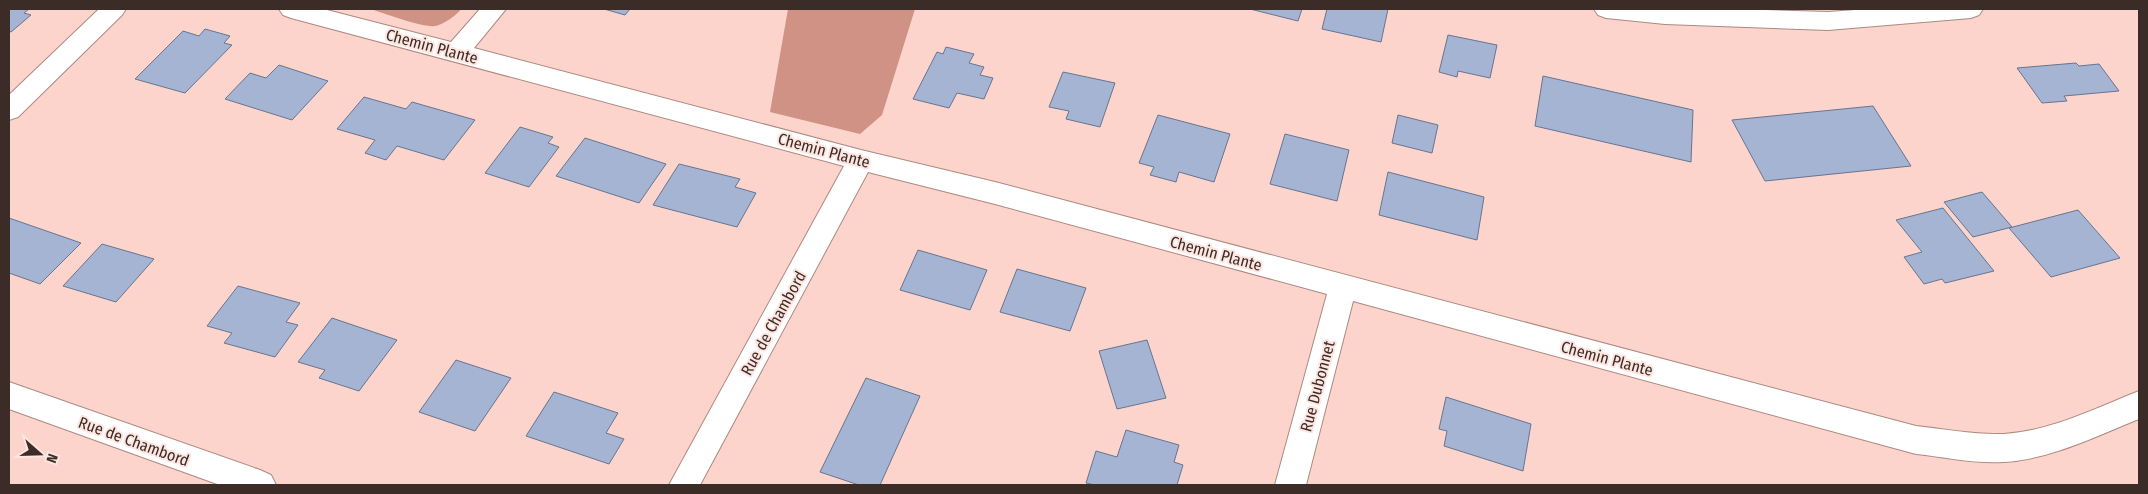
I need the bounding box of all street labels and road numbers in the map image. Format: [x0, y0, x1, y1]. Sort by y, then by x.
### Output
street label: Chemin Plante [384, 25, 480, 68]
street label: Chemin Plante [776, 129, 872, 172]
street label: Chemin Plante [1168, 232, 1264, 275]
street label: Rue de Chambord [737, 268, 810, 379]
street label: Chemin Plante [1559, 337, 1655, 380]
street label: Rue Dubonnet [1296, 338, 1339, 434]
street label: Rue de Chambord [76, 413, 192, 470]

